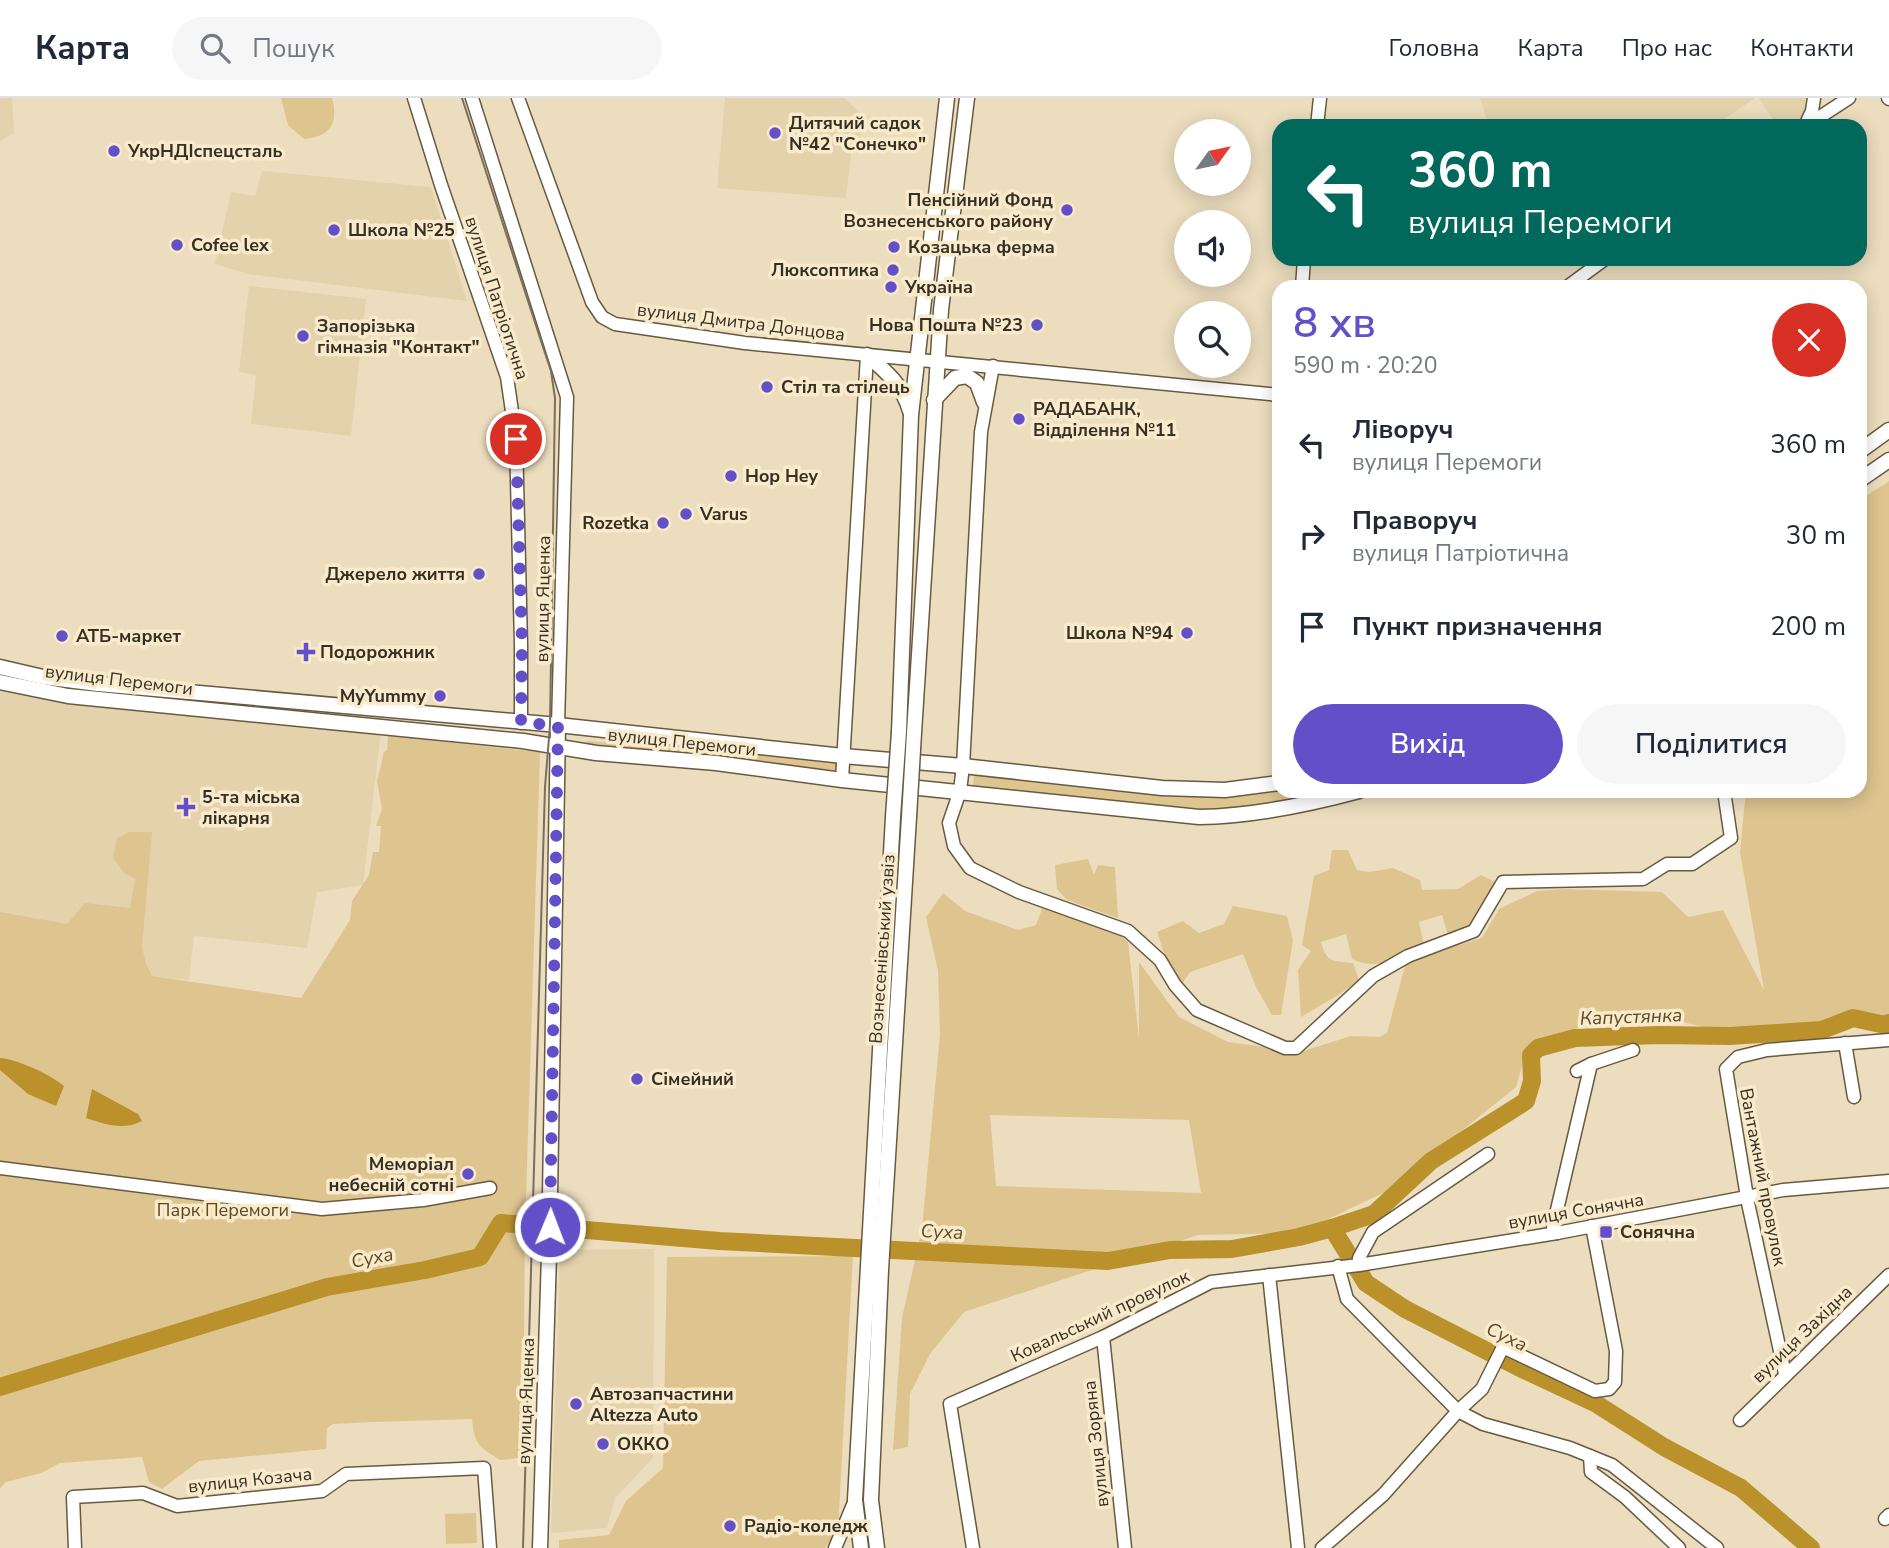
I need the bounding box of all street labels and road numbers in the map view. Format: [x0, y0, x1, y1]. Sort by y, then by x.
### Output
street label: вулиця Патріотична [459, 213, 535, 383]
street label: вулиця Дмитра Донцова [636, 297, 846, 347]
street label: вулиця Яценка [530, 535, 556, 663]
street label: вулиця Перемоги [44, 659, 194, 701]
street label: вулиця Перемоги [607, 722, 757, 762]
street label: Вознесенівський узвіз [863, 854, 901, 1044]
street label: Вантажний провулок [1734, 1086, 1792, 1268]
street label: вулиця Сонячна [1506, 1187, 1646, 1235]
street label: Ковальський провулок [1007, 1264, 1194, 1368]
street label: вулиця Західна [1747, 1280, 1857, 1388]
street label: вулиця Яценка [512, 1337, 540, 1465]
street label: вулиця Зоряна [1077, 1380, 1115, 1508]
street label: вулиця Козача [187, 1462, 313, 1498]

